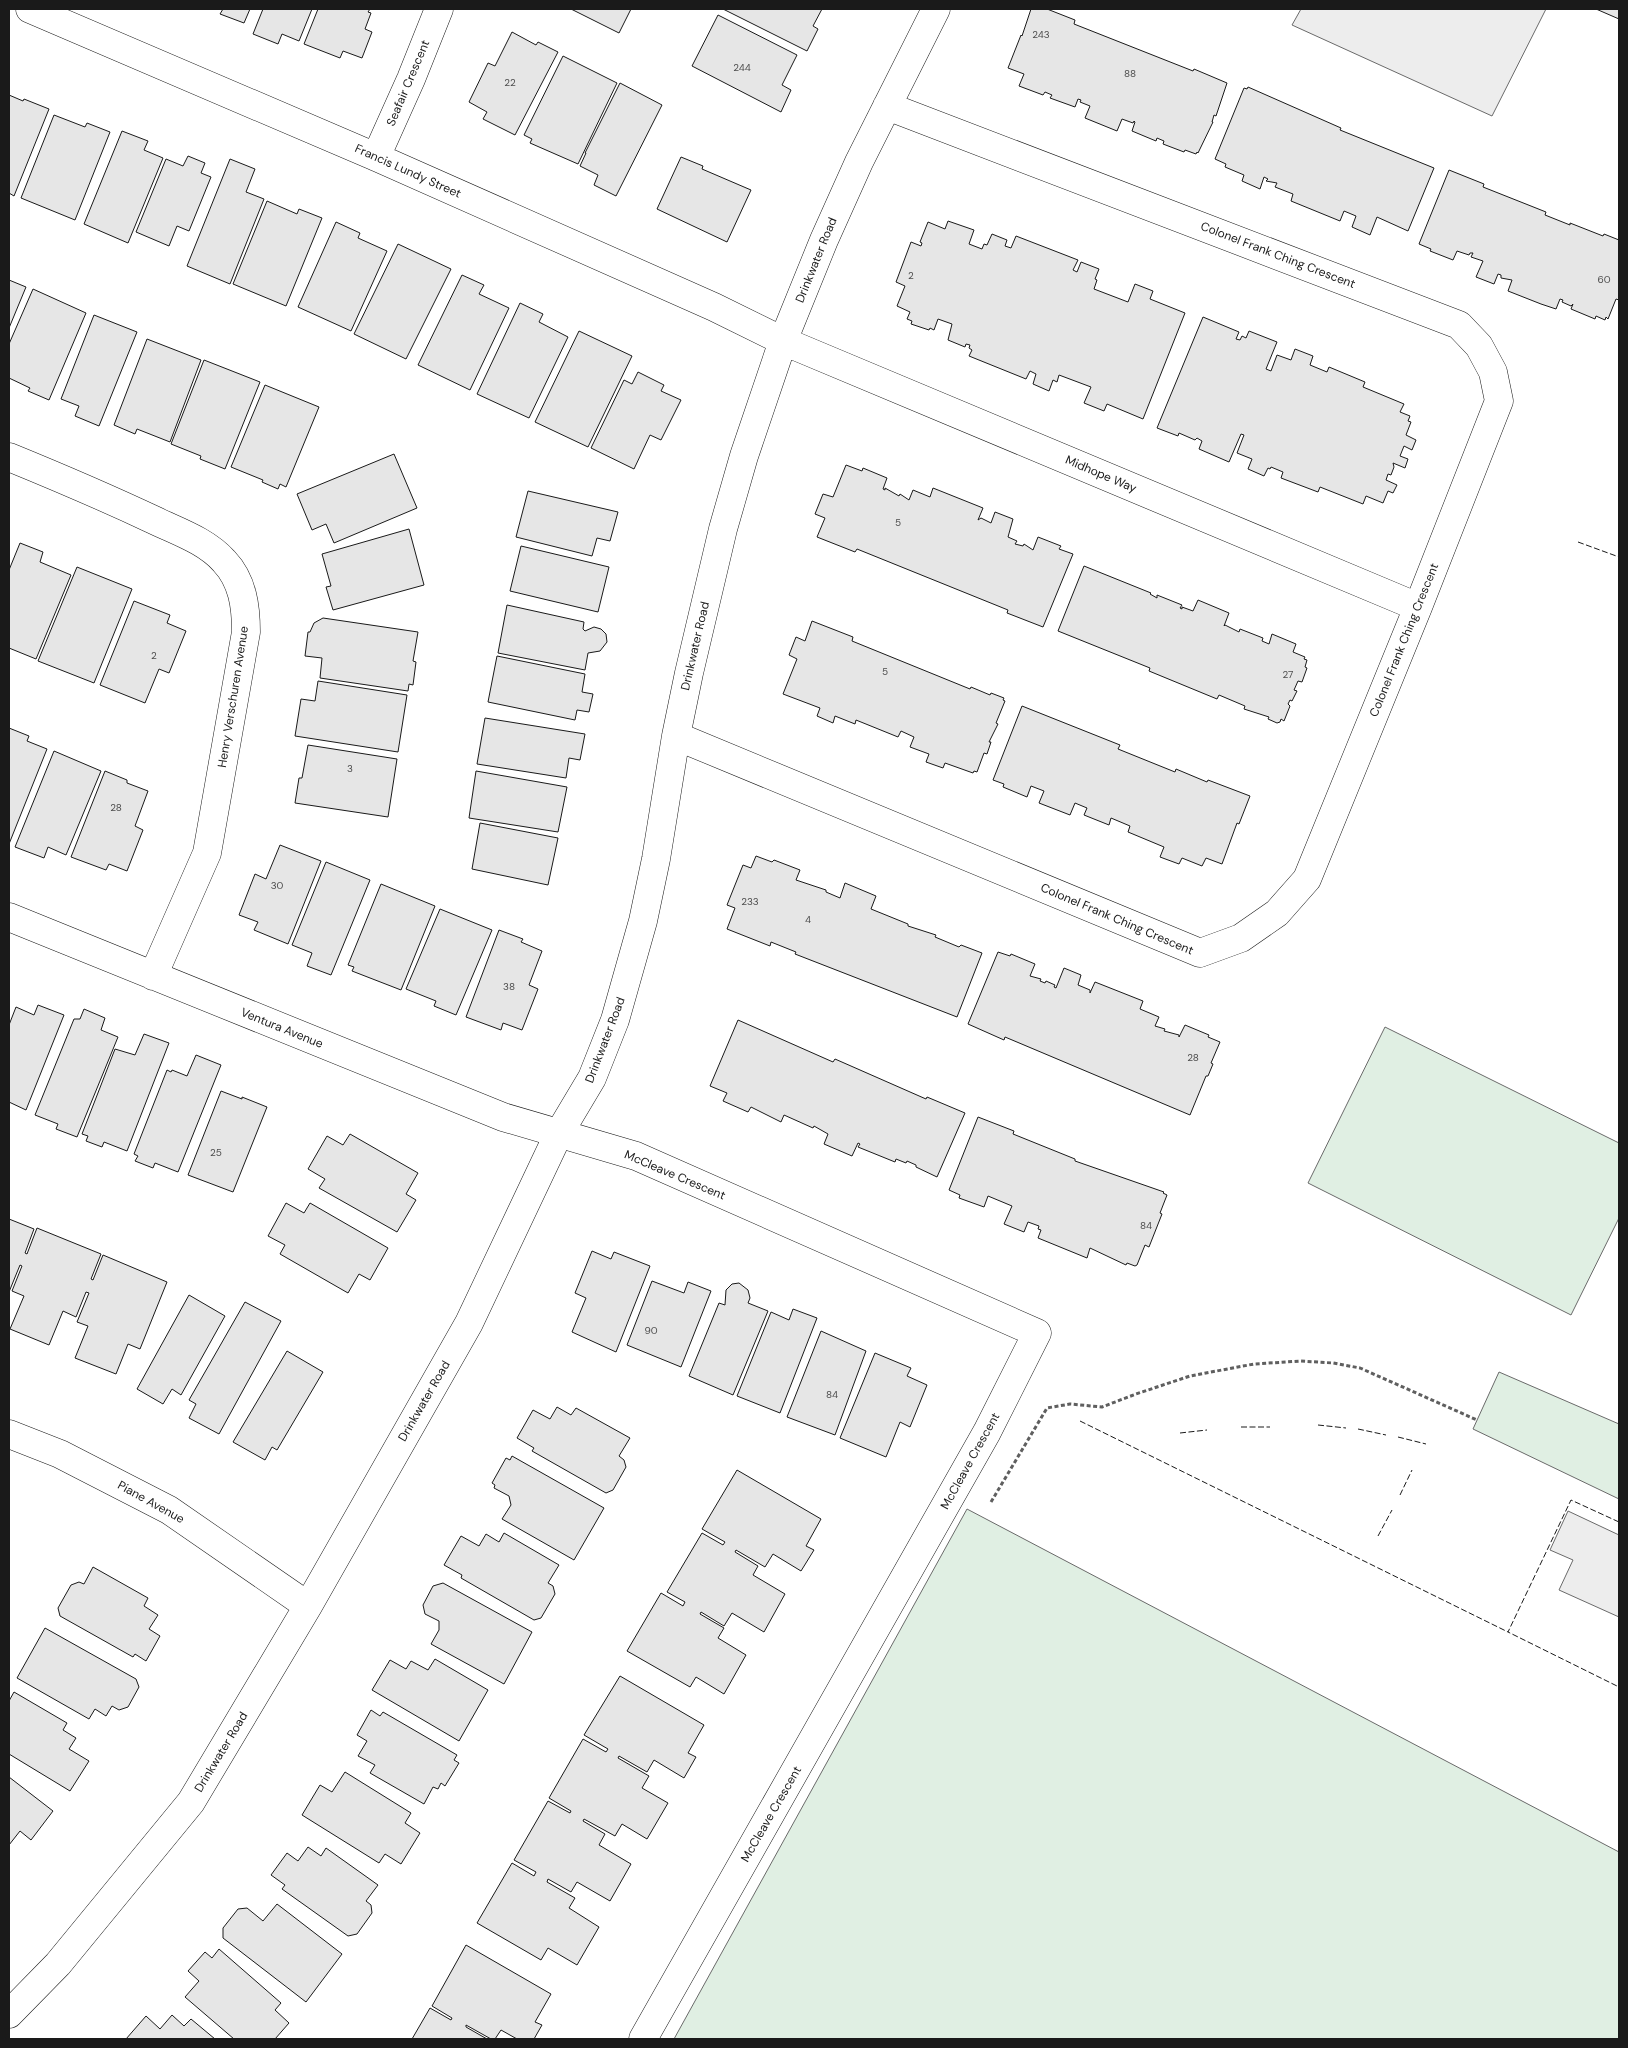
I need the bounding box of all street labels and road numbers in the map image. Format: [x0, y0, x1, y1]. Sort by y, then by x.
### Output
street label: Seafair Crescent [383, 37, 433, 129]
street label: Francis Lundy Street [352, 140, 464, 202]
street label: Drinkwater Road [792, 215, 840, 305]
street label: Colonel Frank Ching Crescent [1198, 218, 1358, 292]
street label: Midhope Way [1063, 452, 1139, 496]
street label: Colonel Frank Ching Crescent [1366, 560, 1442, 719]
street label: Drinkwater Road [677, 600, 713, 692]
street label: Henry Verschuren Avenue [214, 625, 252, 769]
street label: Colonel Frank Ching Crescent [1038, 879, 1196, 959]
street label: Drinkwater Road [581, 995, 629, 1085]
street label: Ventura Avenue [238, 1004, 326, 1052]
street label: McCleave Crescent [622, 1146, 728, 1204]
street label: Drinkwater Road [394, 1358, 454, 1444]
street label: McCleave Crescent [937, 1410, 1003, 1512]
street label: Piane Avenue [115, 1477, 187, 1527]
street label: Drinkwater Road [191, 1709, 251, 1795]
street label: McCleave Crescent [737, 1763, 805, 1865]

